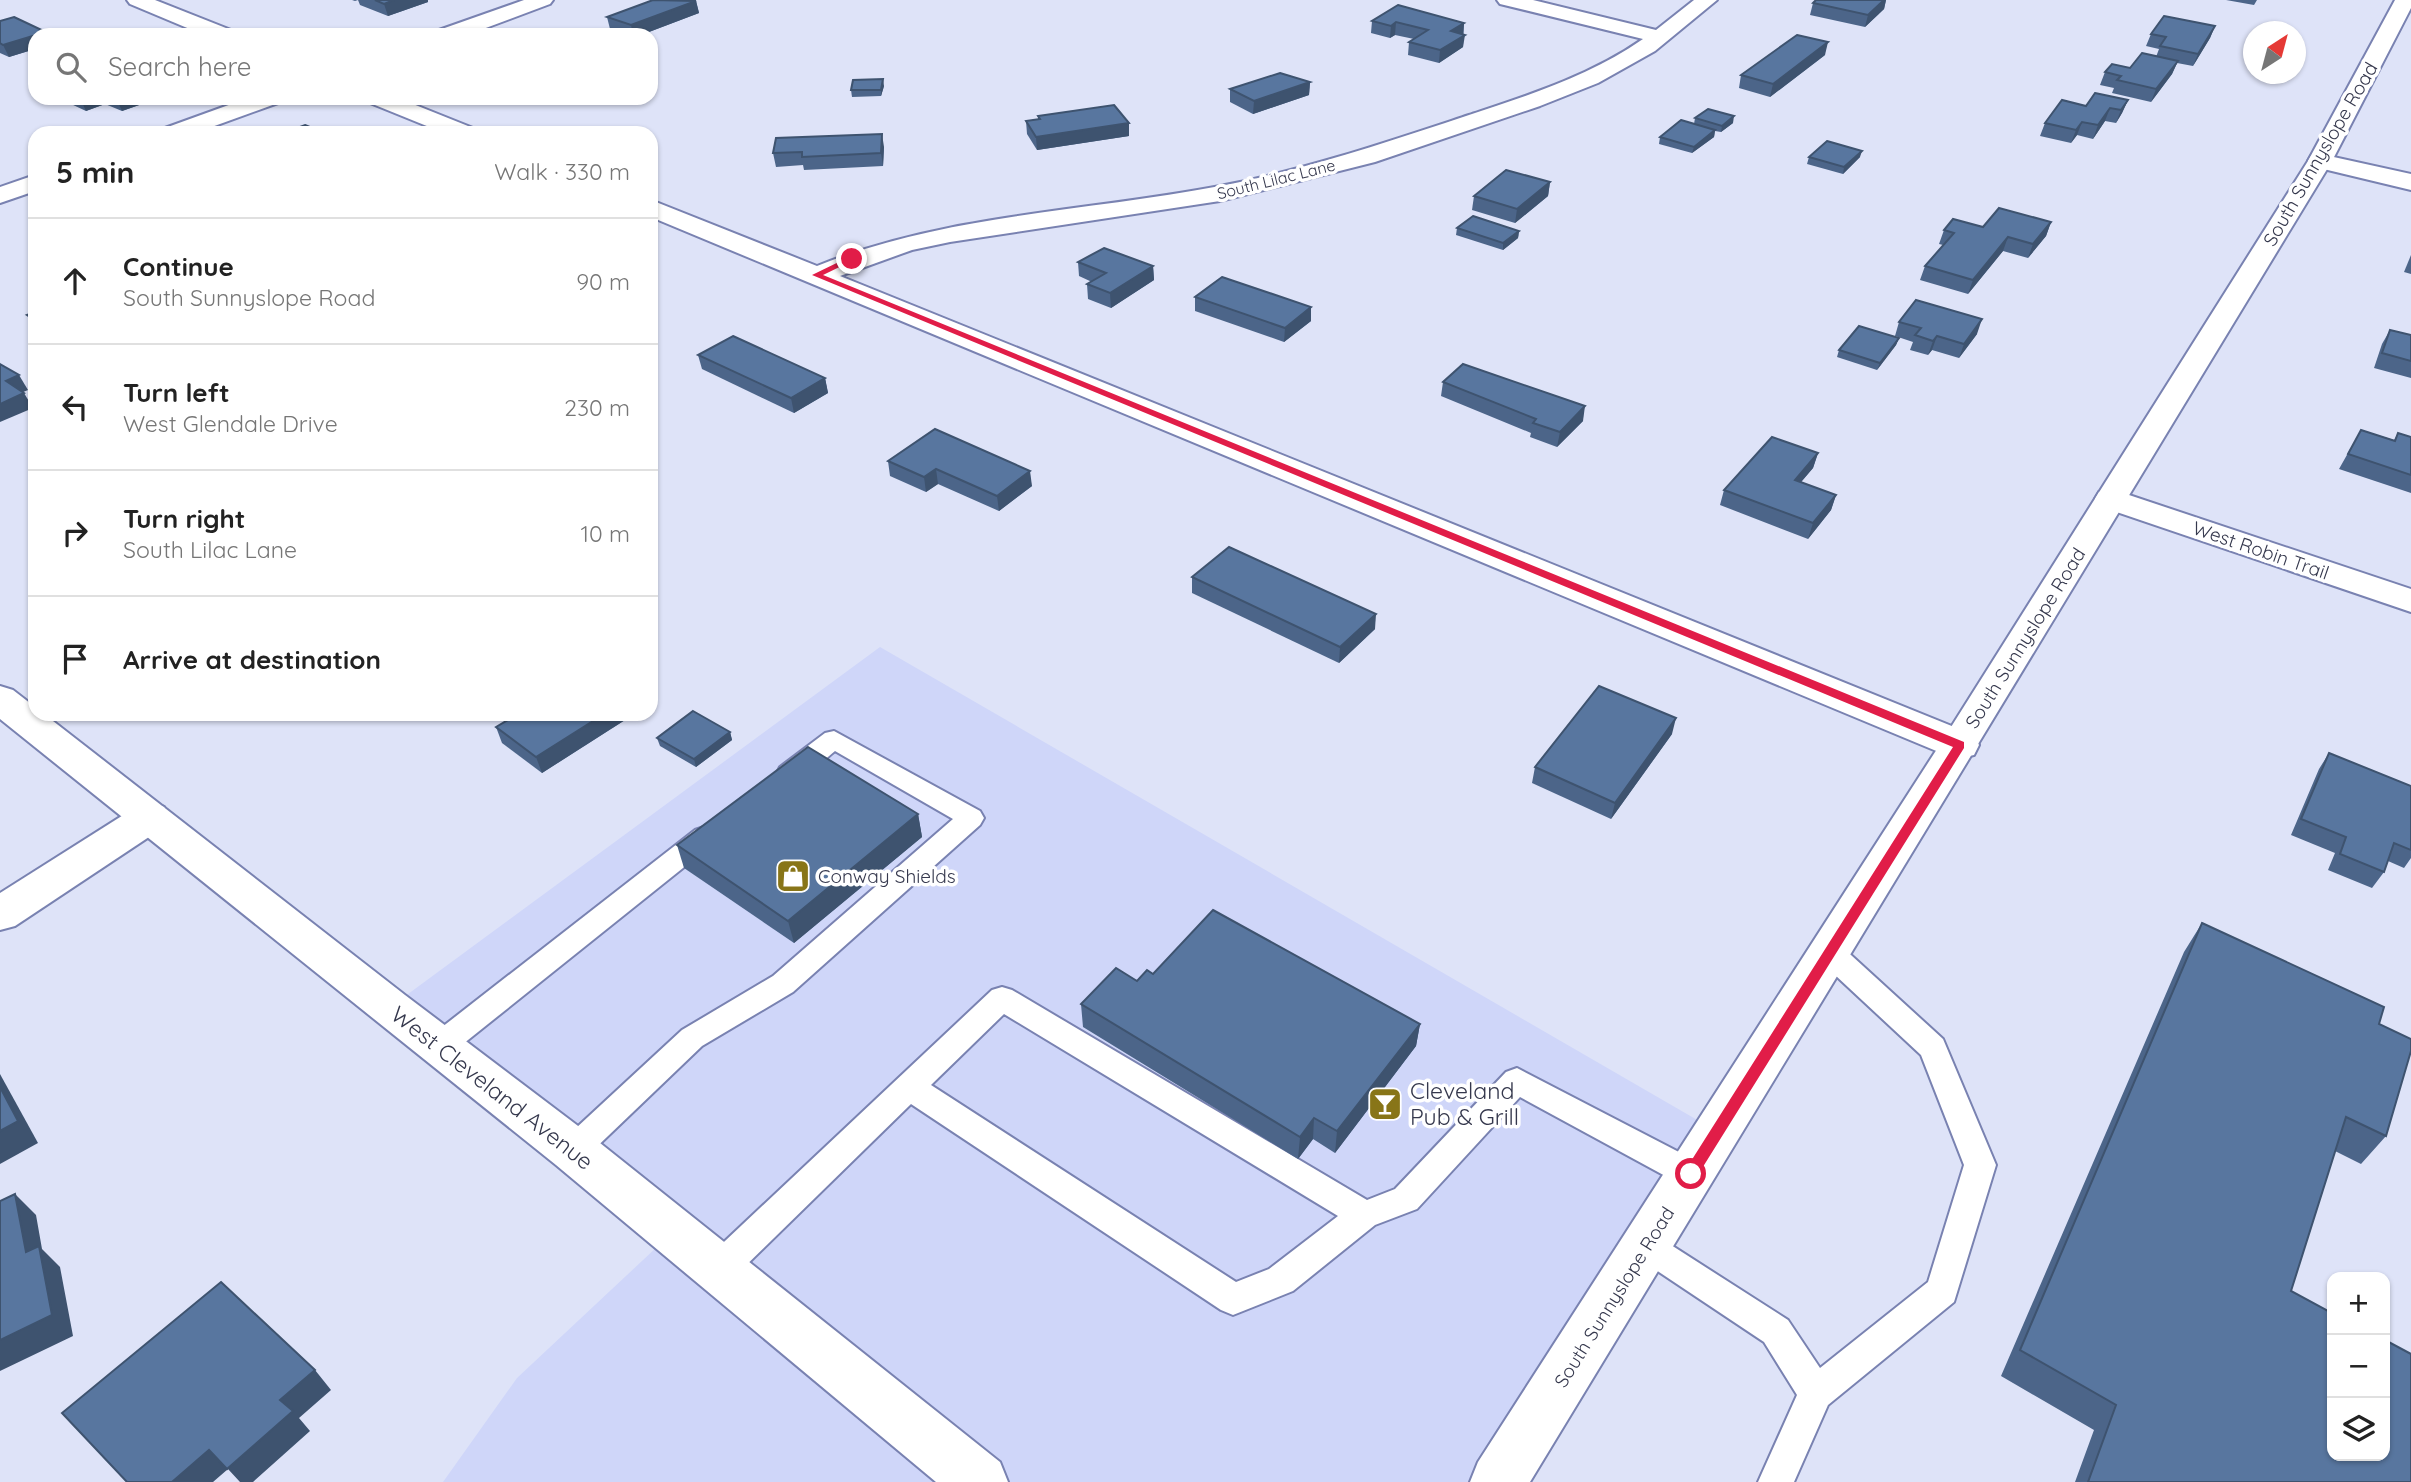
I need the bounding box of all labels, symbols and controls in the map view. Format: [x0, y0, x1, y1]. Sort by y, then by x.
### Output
north arrow [2243, 21, 2306, 84]
search box [28, 28, 658, 105]
icon: search [52, 48, 90, 86]
text: Search here [108, 50, 252, 83]
street label: South Sunnyslope Road [2257, 58, 2383, 250]
text: 5 min [56, 153, 134, 191]
street label: South Lilac Lane [1215, 155, 1337, 203]
text: Walk · 330 m [494, 157, 630, 186]
route end [836, 243, 867, 274]
text: Continue [123, 250, 234, 283]
icon: ahead [56, 262, 94, 300]
text: 90 m [576, 267, 630, 296]
text: South Sunnyslope Road [123, 283, 375, 312]
text: Turn left [123, 376, 230, 409]
icon: left [56, 388, 94, 426]
text: 230 m [564, 393, 630, 422]
text: West Glendale Drive [123, 409, 338, 438]
text: Turn right [123, 502, 245, 535]
icon: right [56, 514, 94, 552]
street label: West Robin Trail [2190, 515, 2332, 585]
text: 10 m [581, 519, 630, 548]
text: South Lilac Lane [123, 535, 297, 564]
street label: South Sunnyslope Road [1960, 543, 2090, 733]
icon: arrive [56, 640, 94, 678]
text: Arrive at destination [123, 643, 381, 676]
shop icon: Conway Shields [774, 857, 812, 895]
place label: Conway Shields [818, 864, 956, 888]
street label: West Cleveland Avenue [385, 999, 599, 1176]
place label: Cleveland Pub & Grill [1410, 1076, 1519, 1131]
bar icon: Cleveland Pub & Grill [1366, 1085, 1404, 1123]
route start [1675, 1158, 1706, 1189]
street label: South Sunnyslope Road [1549, 1202, 1679, 1392]
map controls [2327, 1272, 2390, 1461]
button: + [2327, 1272, 2390, 1335]
button: − [2327, 1335, 2390, 1398]
button: layers [2327, 1398, 2390, 1461]

